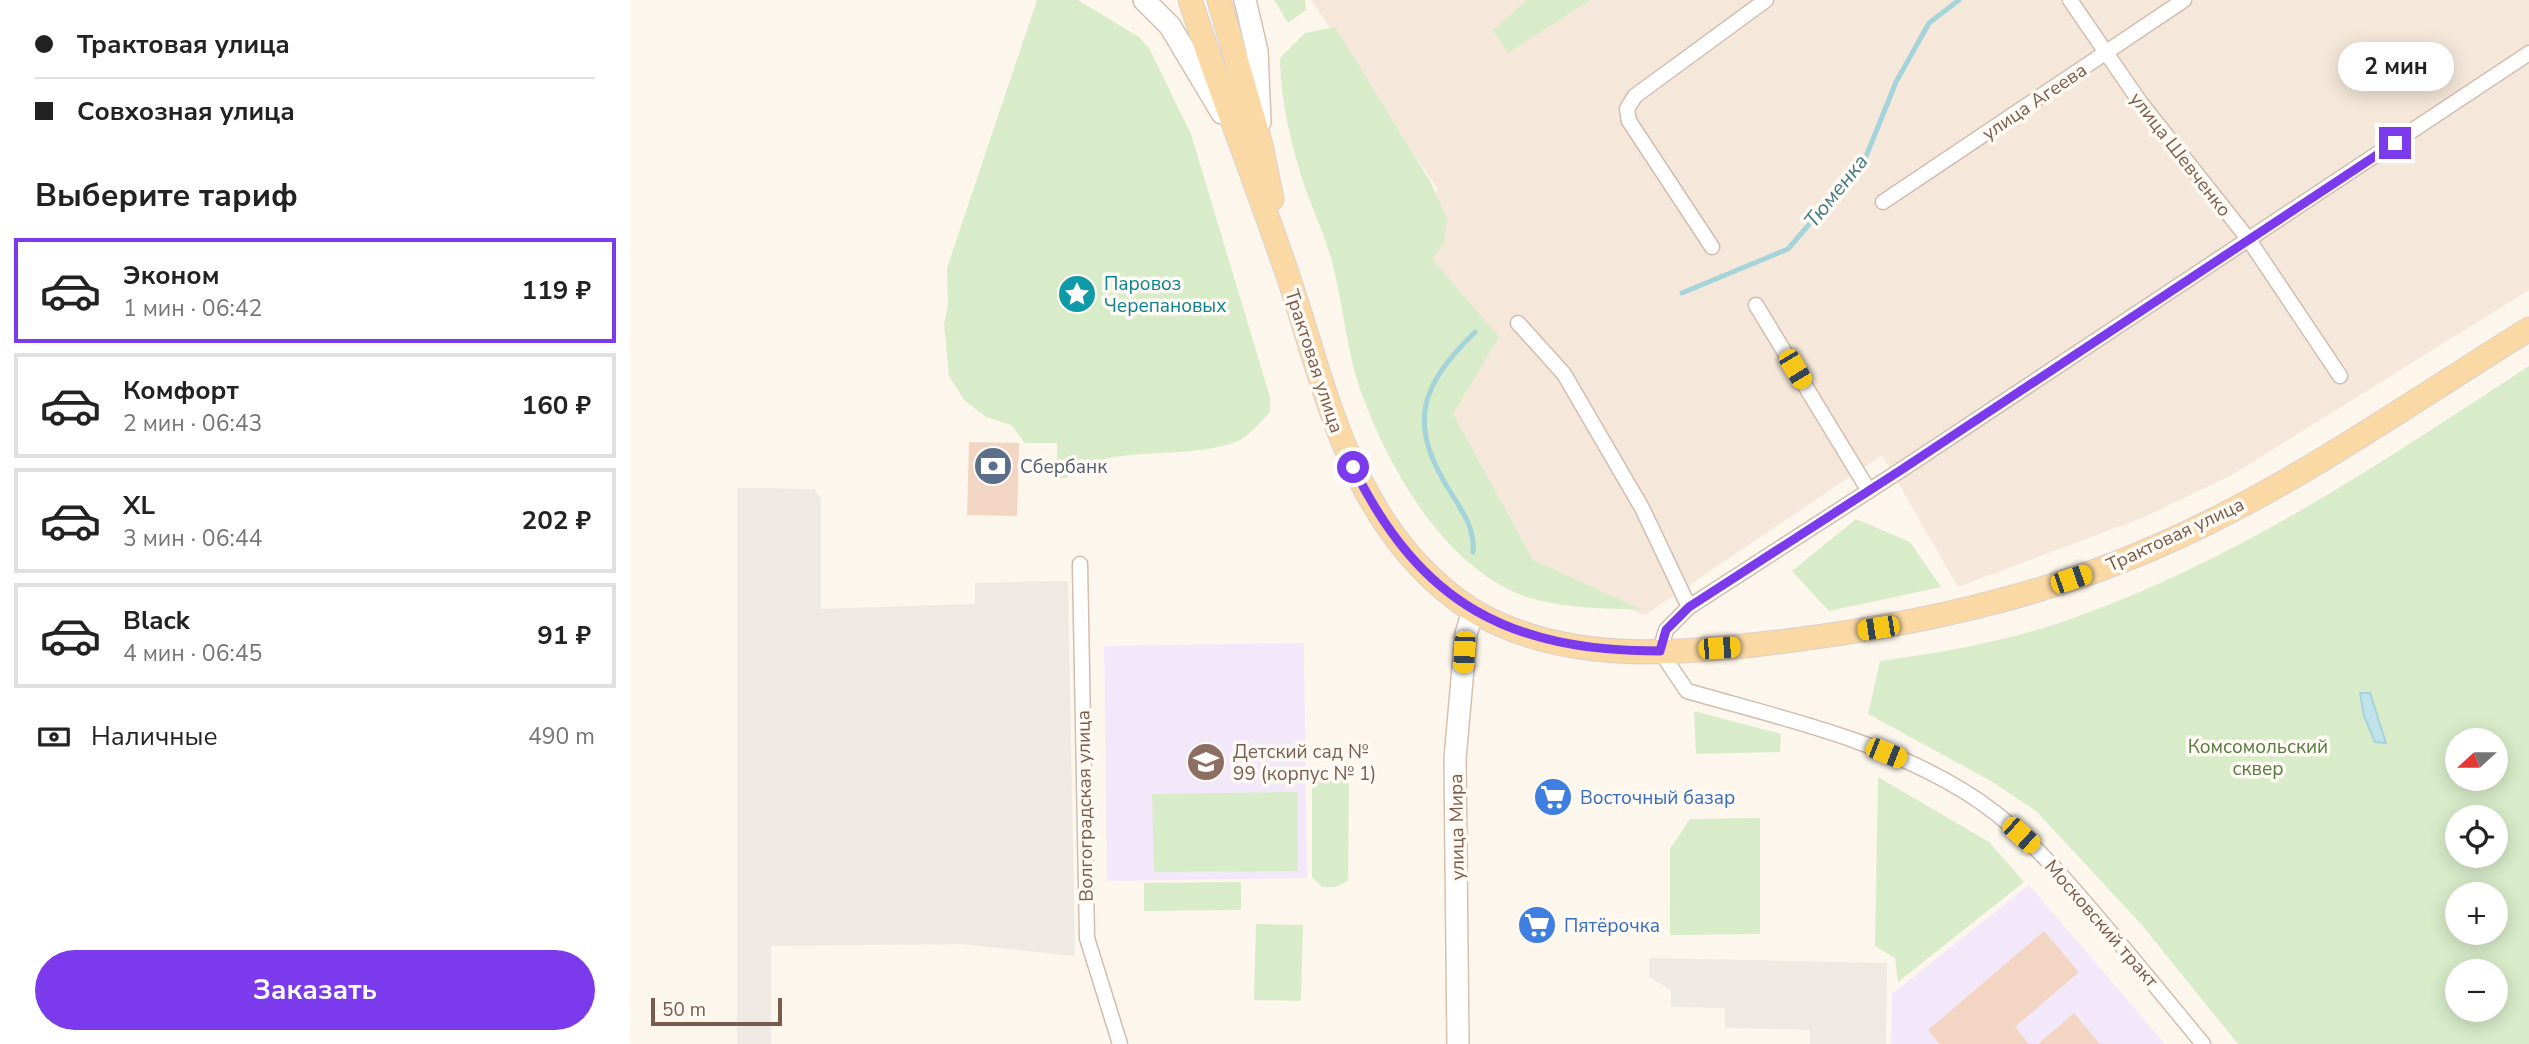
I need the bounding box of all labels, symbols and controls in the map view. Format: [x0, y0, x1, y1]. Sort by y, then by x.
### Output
text: Трактовая улица [77, 27, 290, 62]
callout: 2 мин [2337, 41, 2453, 90]
text: 2 мин [2364, 51, 2428, 82]
street label: улица Агеева [1977, 57, 2092, 147]
street label: улица Шевченко [2123, 87, 2237, 222]
text: Совхозная улица [77, 94, 295, 129]
route end [2379, 127, 2411, 159]
water label: Тюменка [1798, 148, 1874, 234]
text: Выберите тариф [35, 174, 298, 217]
text: Эконом [123, 258, 220, 293]
icon: car [39, 259, 102, 322]
place label: Паровоз Черепановых [1104, 271, 1226, 319]
text: 119 ₽ [522, 273, 591, 308]
place icon: Паровоз Черепановых [1056, 273, 1098, 315]
street label: Трактовая улица [1279, 286, 1349, 436]
text: 1 мин · 06:42 [123, 293, 262, 324]
car [1776, 346, 1815, 392]
text: Комфорт [123, 373, 239, 408]
icon: car [39, 374, 102, 437]
text: 160 ₽ [522, 388, 591, 423]
text: 2 мин · 06:43 [123, 408, 262, 439]
bank icon: Сбербанк [972, 445, 1014, 487]
route start [1337, 451, 1369, 483]
place label: Сбербанк [1020, 454, 1107, 480]
text: XL [123, 488, 155, 523]
icon: car [39, 489, 102, 552]
street label: Трактовая улица [2102, 492, 2249, 578]
text: 202 ₽ [522, 503, 591, 538]
text: 3 мин · 06:44 [123, 523, 262, 554]
car [2048, 562, 2095, 596]
text: Black [123, 603, 190, 638]
icon: car [39, 604, 102, 667]
car [1856, 614, 1901, 642]
text: 91 ₽ [537, 618, 591, 653]
car [1453, 630, 1476, 674]
car [1698, 636, 1741, 660]
text: 4 мин · 06:45 [123, 638, 262, 669]
street label: Волгоградская улица [1070, 710, 1100, 902]
icon: cash [35, 718, 73, 756]
text: Наличные [91, 719, 218, 754]
text: 490 m [528, 721, 595, 752]
north arrow [2445, 728, 2508, 791]
map controls [2445, 728, 2508, 1022]
park label: Комсомольский сквер [2188, 734, 2328, 782]
car [1863, 735, 1910, 771]
place label: Детский сад № 99 (корпус № 1) [1233, 739, 1376, 787]
school or university icon: Детский сад № 99 (корпус № 1) [1185, 741, 1227, 783]
street label: улица Мира [1443, 773, 1471, 881]
supermarket icon: Восточный базар [1532, 776, 1574, 818]
place label: Восточный базар [1580, 785, 1735, 811]
button: locate [2445, 805, 2508, 868]
car [1999, 813, 2044, 857]
street label: Московский тракт [2038, 854, 2164, 994]
button: + [2445, 882, 2508, 945]
supermarket icon: Пятёрочка [1516, 904, 1558, 946]
place label: Пятёрочка [1564, 913, 1660, 939]
button: Заказать [35, 950, 595, 1030]
button: − [2445, 959, 2508, 1022]
scale bar [651, 995, 782, 1027]
text: 50 m [662, 997, 706, 1023]

